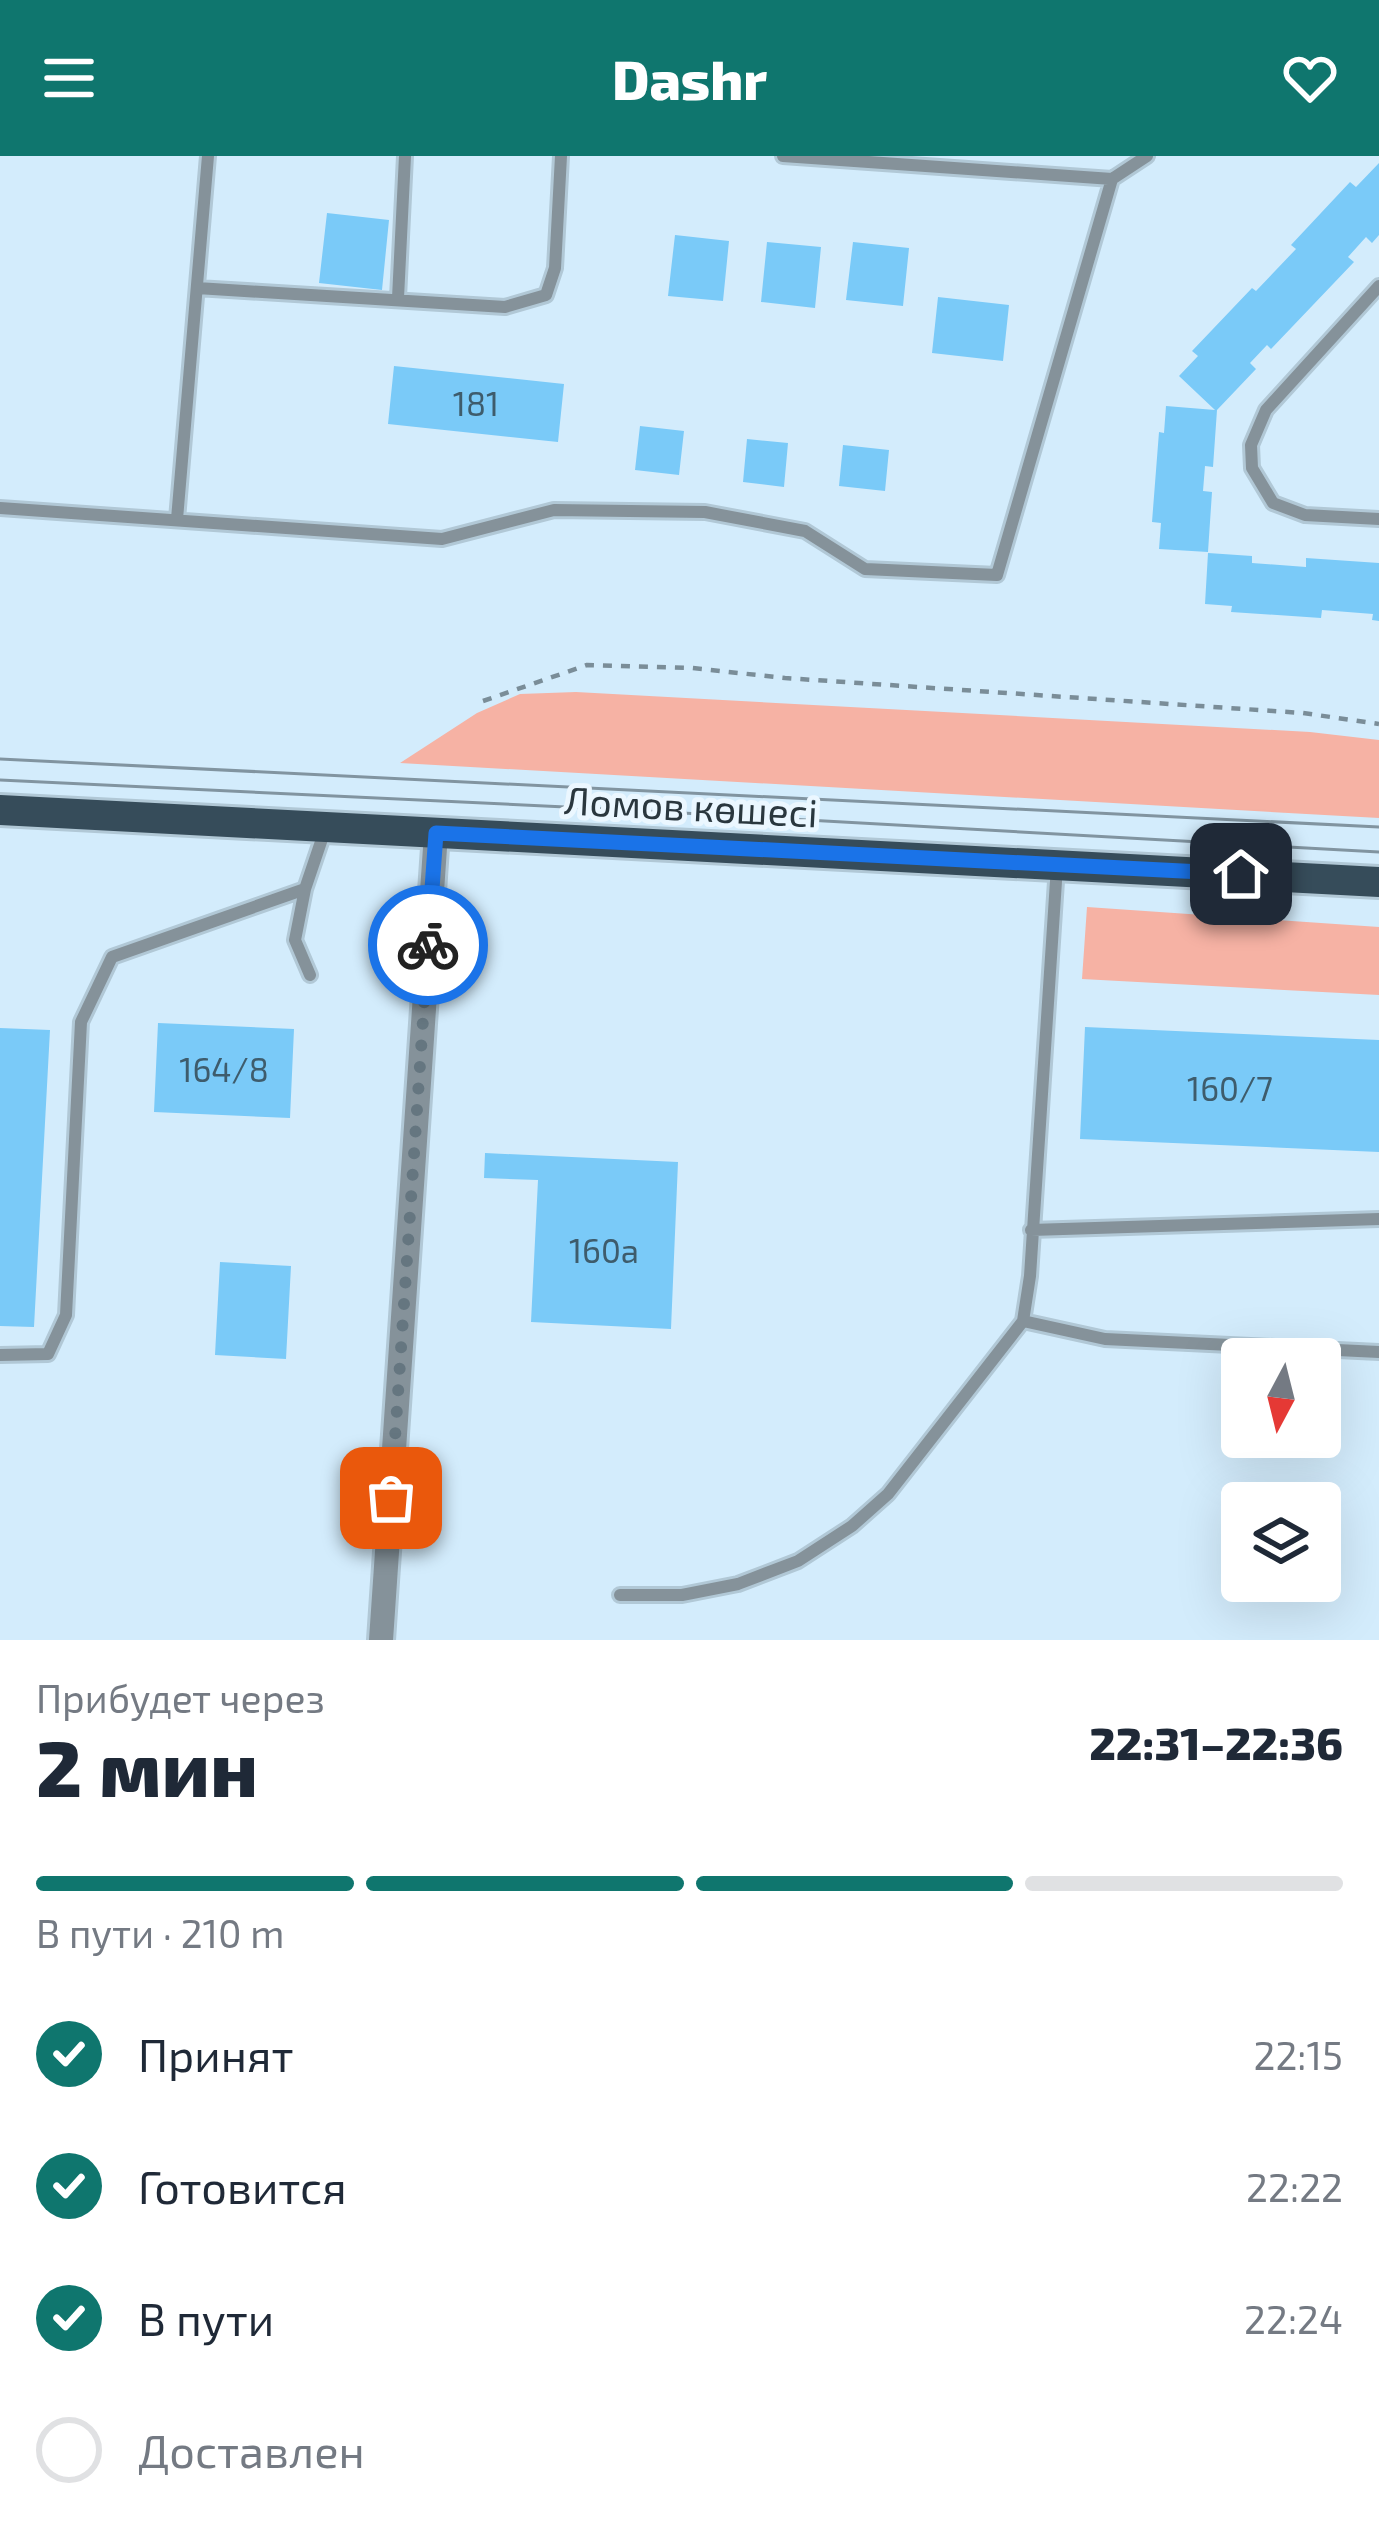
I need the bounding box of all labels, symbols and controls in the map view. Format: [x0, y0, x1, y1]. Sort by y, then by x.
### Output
icon: menu [36, 45, 102, 111]
icon: heart [1277, 45, 1343, 111]
text: Dashr [612, 46, 767, 111]
house number: 181 [453, 383, 499, 423]
street label: Ломов көшесі [563, 775, 819, 836]
pin [1190, 823, 1292, 925]
icon: home [1208, 841, 1274, 907]
courier [368, 885, 488, 1005]
icon: bike [395, 912, 461, 978]
house number: 164/8 [179, 1049, 269, 1089]
house number: 160/7 [1187, 1068, 1273, 1108]
house number: 160а [569, 1230, 639, 1270]
north arrow [1221, 1338, 1341, 1458]
map controls [1221, 1338, 1341, 1602]
pin [340, 1447, 442, 1549]
icon: bag [358, 1465, 424, 1531]
button: layers [1221, 1482, 1341, 1602]
text: Прибудет через [36, 1674, 325, 1721]
text: 22:31–22:36 [1089, 1715, 1343, 1769]
text: 2 мин [36, 1719, 258, 1813]
text: В пути · 210 m [36, 1909, 284, 1956]
icon: check [36, 2021, 102, 2087]
text: Принят [138, 2027, 293, 2081]
text: 22:15 [1254, 2031, 1343, 2078]
icon: check [36, 2153, 102, 2219]
text: Готовится [138, 2159, 347, 2213]
text: 22:22 [1246, 2163, 1343, 2210]
icon: check [36, 2285, 102, 2351]
text: В пути [138, 2291, 274, 2345]
text: 22:24 [1244, 2295, 1343, 2342]
text: Доставлен [138, 2423, 365, 2477]

